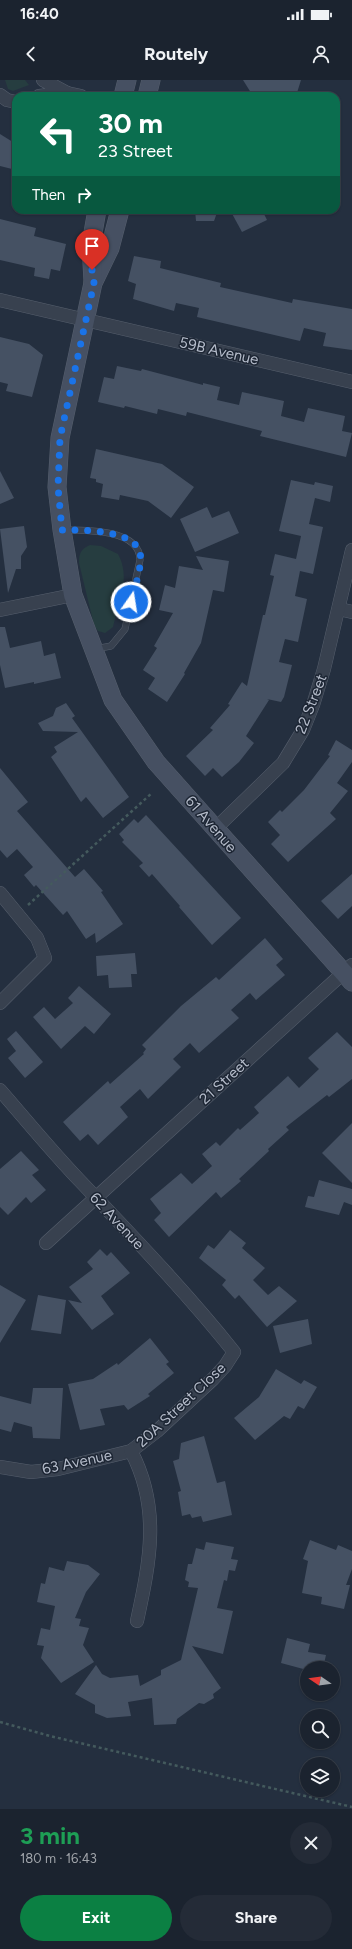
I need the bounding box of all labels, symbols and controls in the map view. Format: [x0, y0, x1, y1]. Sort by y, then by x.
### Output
text: 16:40 [20, 5, 59, 23]
icon: back [20, 43, 42, 65]
text: Routely [144, 43, 208, 65]
icon: person [310, 43, 332, 65]
text: 30 m [98, 106, 163, 140]
icon: left [32, 108, 84, 160]
text: 23 Street [98, 140, 173, 162]
icon: right [73, 184, 95, 206]
text: Then [32, 186, 65, 204]
pin [75, 229, 109, 270]
icon: arrive [81, 235, 103, 257]
street label: 59B Avenue [178, 333, 260, 369]
position arrow [110, 581, 152, 623]
street label: 22 Street [291, 671, 331, 736]
street label: 61 Avenue [182, 792, 240, 856]
street label: 21 Street [196, 1054, 253, 1108]
street label: 62 Avenue [86, 1189, 148, 1253]
street label: 20A Street Close [133, 1359, 229, 1451]
street label: 63 Avenue [40, 1446, 114, 1478]
north arrow [300, 1661, 340, 1701]
map controls [300, 1661, 340, 1797]
button: search [300, 1709, 340, 1749]
button: layers [300, 1757, 340, 1797]
text: 3 min [20, 1821, 80, 1850]
button: close [290, 1822, 332, 1864]
text: 180 m · 16:43 [20, 1851, 97, 1866]
button: Exit [20, 1895, 172, 1941]
button: Share [180, 1895, 332, 1941]

